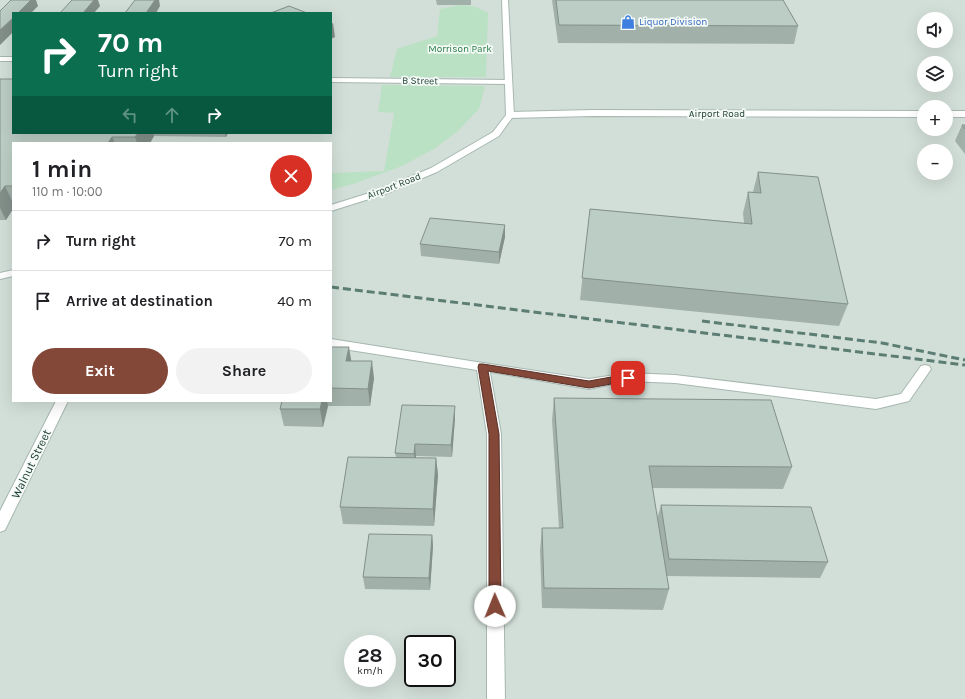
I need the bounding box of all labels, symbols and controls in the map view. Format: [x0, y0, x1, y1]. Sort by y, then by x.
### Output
map controls [917, 12, 953, 180]
button: sound [917, 12, 953, 48]
shop icon: Liquor Division [620, 14, 636, 30]
place label: Liquor Division [639, 16, 707, 28]
text: 70 m [98, 26, 163, 59]
icon: right [32, 28, 84, 80]
park label: Morrison Park [428, 43, 492, 55]
button: layers [917, 56, 953, 92]
text: Turn right [98, 60, 178, 82]
street label: B Street [402, 75, 438, 87]
button: + [917, 100, 953, 136]
icon: left [119, 104, 141, 126]
icon: ahead [161, 104, 183, 126]
icon: right [203, 104, 225, 126]
street label: Airport Road [689, 108, 745, 120]
button: − [917, 144, 953, 180]
text: 1 min [32, 155, 92, 183]
button: close [270, 155, 312, 197]
street label: Airport Road [366, 170, 422, 202]
text: 110 m · 10:00 [32, 184, 103, 199]
icon: right [32, 230, 54, 252]
text: Turn right [66, 232, 136, 250]
text: 70 m [278, 232, 312, 250]
icon: arrive [32, 290, 54, 312]
text: Arrive at destination [66, 292, 213, 310]
text: 40 m [277, 292, 312, 310]
button: Exit [32, 348, 168, 394]
button: Share [176, 348, 312, 394]
pin [611, 361, 645, 395]
icon: arrive [617, 367, 639, 389]
street label: Walnut Street [8, 427, 54, 501]
position arrow [474, 585, 516, 627]
speed limit sign: 30 [404, 635, 456, 687]
text: 28 [357, 644, 383, 667]
text: km/h [357, 665, 383, 677]

